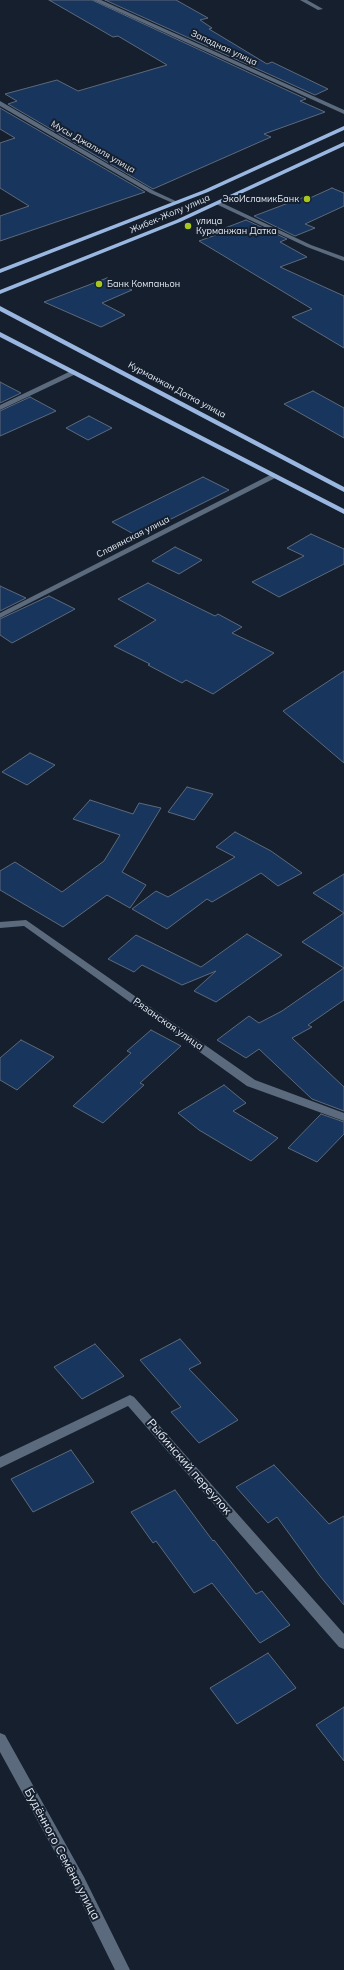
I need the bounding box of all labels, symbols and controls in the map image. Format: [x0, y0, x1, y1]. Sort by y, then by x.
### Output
street label: Западная улица [189, 28, 259, 68]
street label: Мусы Джалиля улица [49, 118, 137, 176]
street label: Жибек-Жолу улица [128, 192, 212, 236]
place label: ЭкоИсламикБанк [223, 194, 299, 204]
marker: ЭкоИсламикБанк [302, 194, 312, 204]
place label: улица Курманжан Датка [196, 216, 277, 237]
marker: улица Курманжан Датка [183, 221, 193, 231]
marker: Банк Компаньон [94, 279, 104, 289]
place label: Банк Компаньон [107, 279, 180, 289]
street label: Курманжан Датка улица [126, 360, 228, 420]
street label: Славянская улица [95, 514, 171, 560]
street label: Рязанская улица [131, 995, 205, 1053]
street label: Рыбинский переулок [144, 1416, 234, 1518]
street label: Будённого Семёна улица [21, 1786, 103, 1922]

